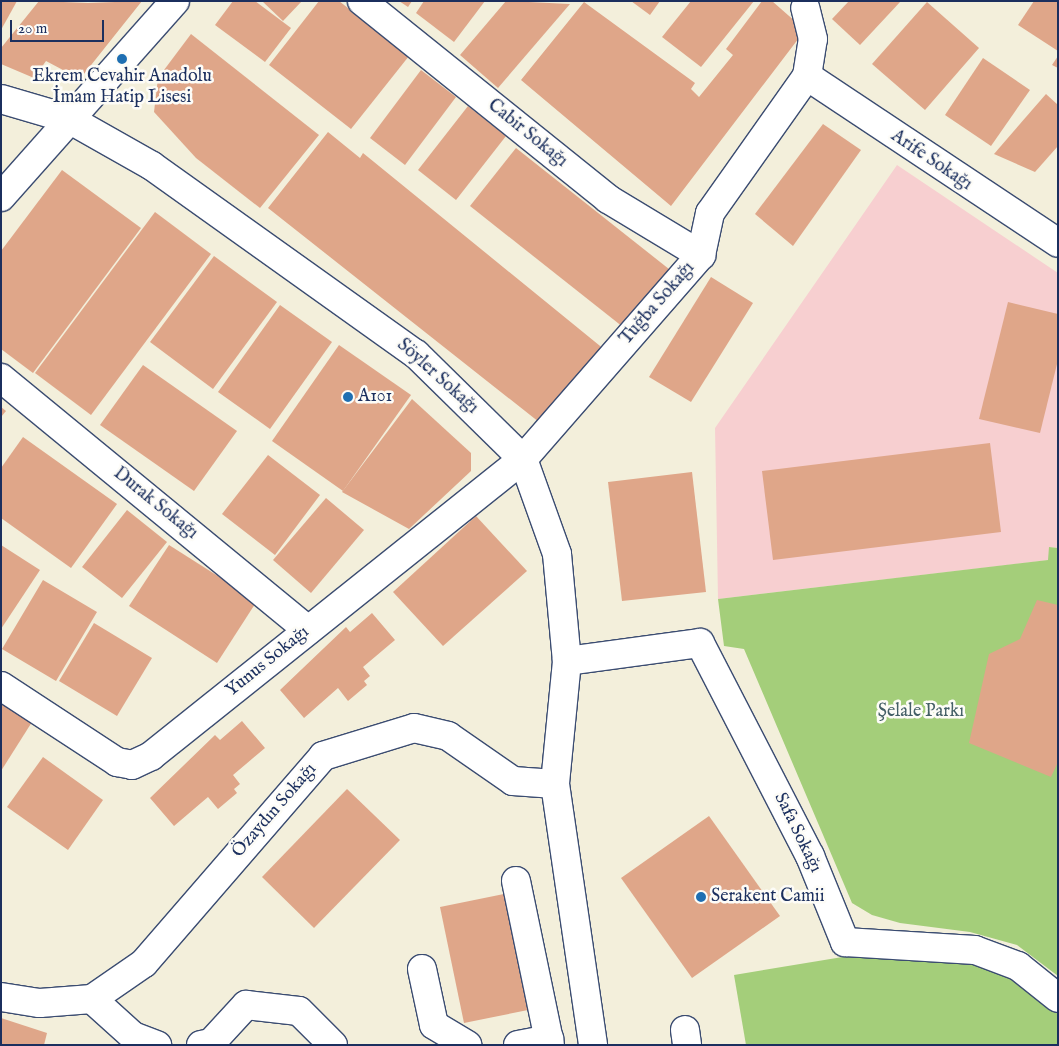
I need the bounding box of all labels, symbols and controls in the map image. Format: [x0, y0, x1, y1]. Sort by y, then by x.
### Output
scale bar [12, 10, 106, 42]
text: 20 m [18, 19, 47, 38]
marker: Ekrem Cevahir Anadolu İmam Hatip Lisesi [116, 53, 128, 65]
place label: Ekrem Cevahir Anadolu İmam Hatip Lisesi [32, 67, 212, 110]
street label: Cabir Sokağı [483, 95, 571, 173]
street label: Arife Sokağı [886, 126, 976, 196]
street label: Tuğba Sokağı [616, 258, 700, 350]
street label: Söyler Sokağı [392, 335, 482, 419]
place label: A101 [358, 386, 392, 408]
marker: A101 [342, 391, 354, 403]
street label: Durak Sokağı [108, 463, 202, 545]
street label: Yunus Sokağı [222, 622, 314, 702]
park label: Şelale Parkı [878, 701, 964, 723]
street label: Özaydın Sokağı [228, 759, 322, 863]
street label: Safa Sokağı [768, 790, 826, 876]
place label: Serakent Camii [711, 886, 824, 908]
marker: Serakent Camii [695, 891, 707, 903]

